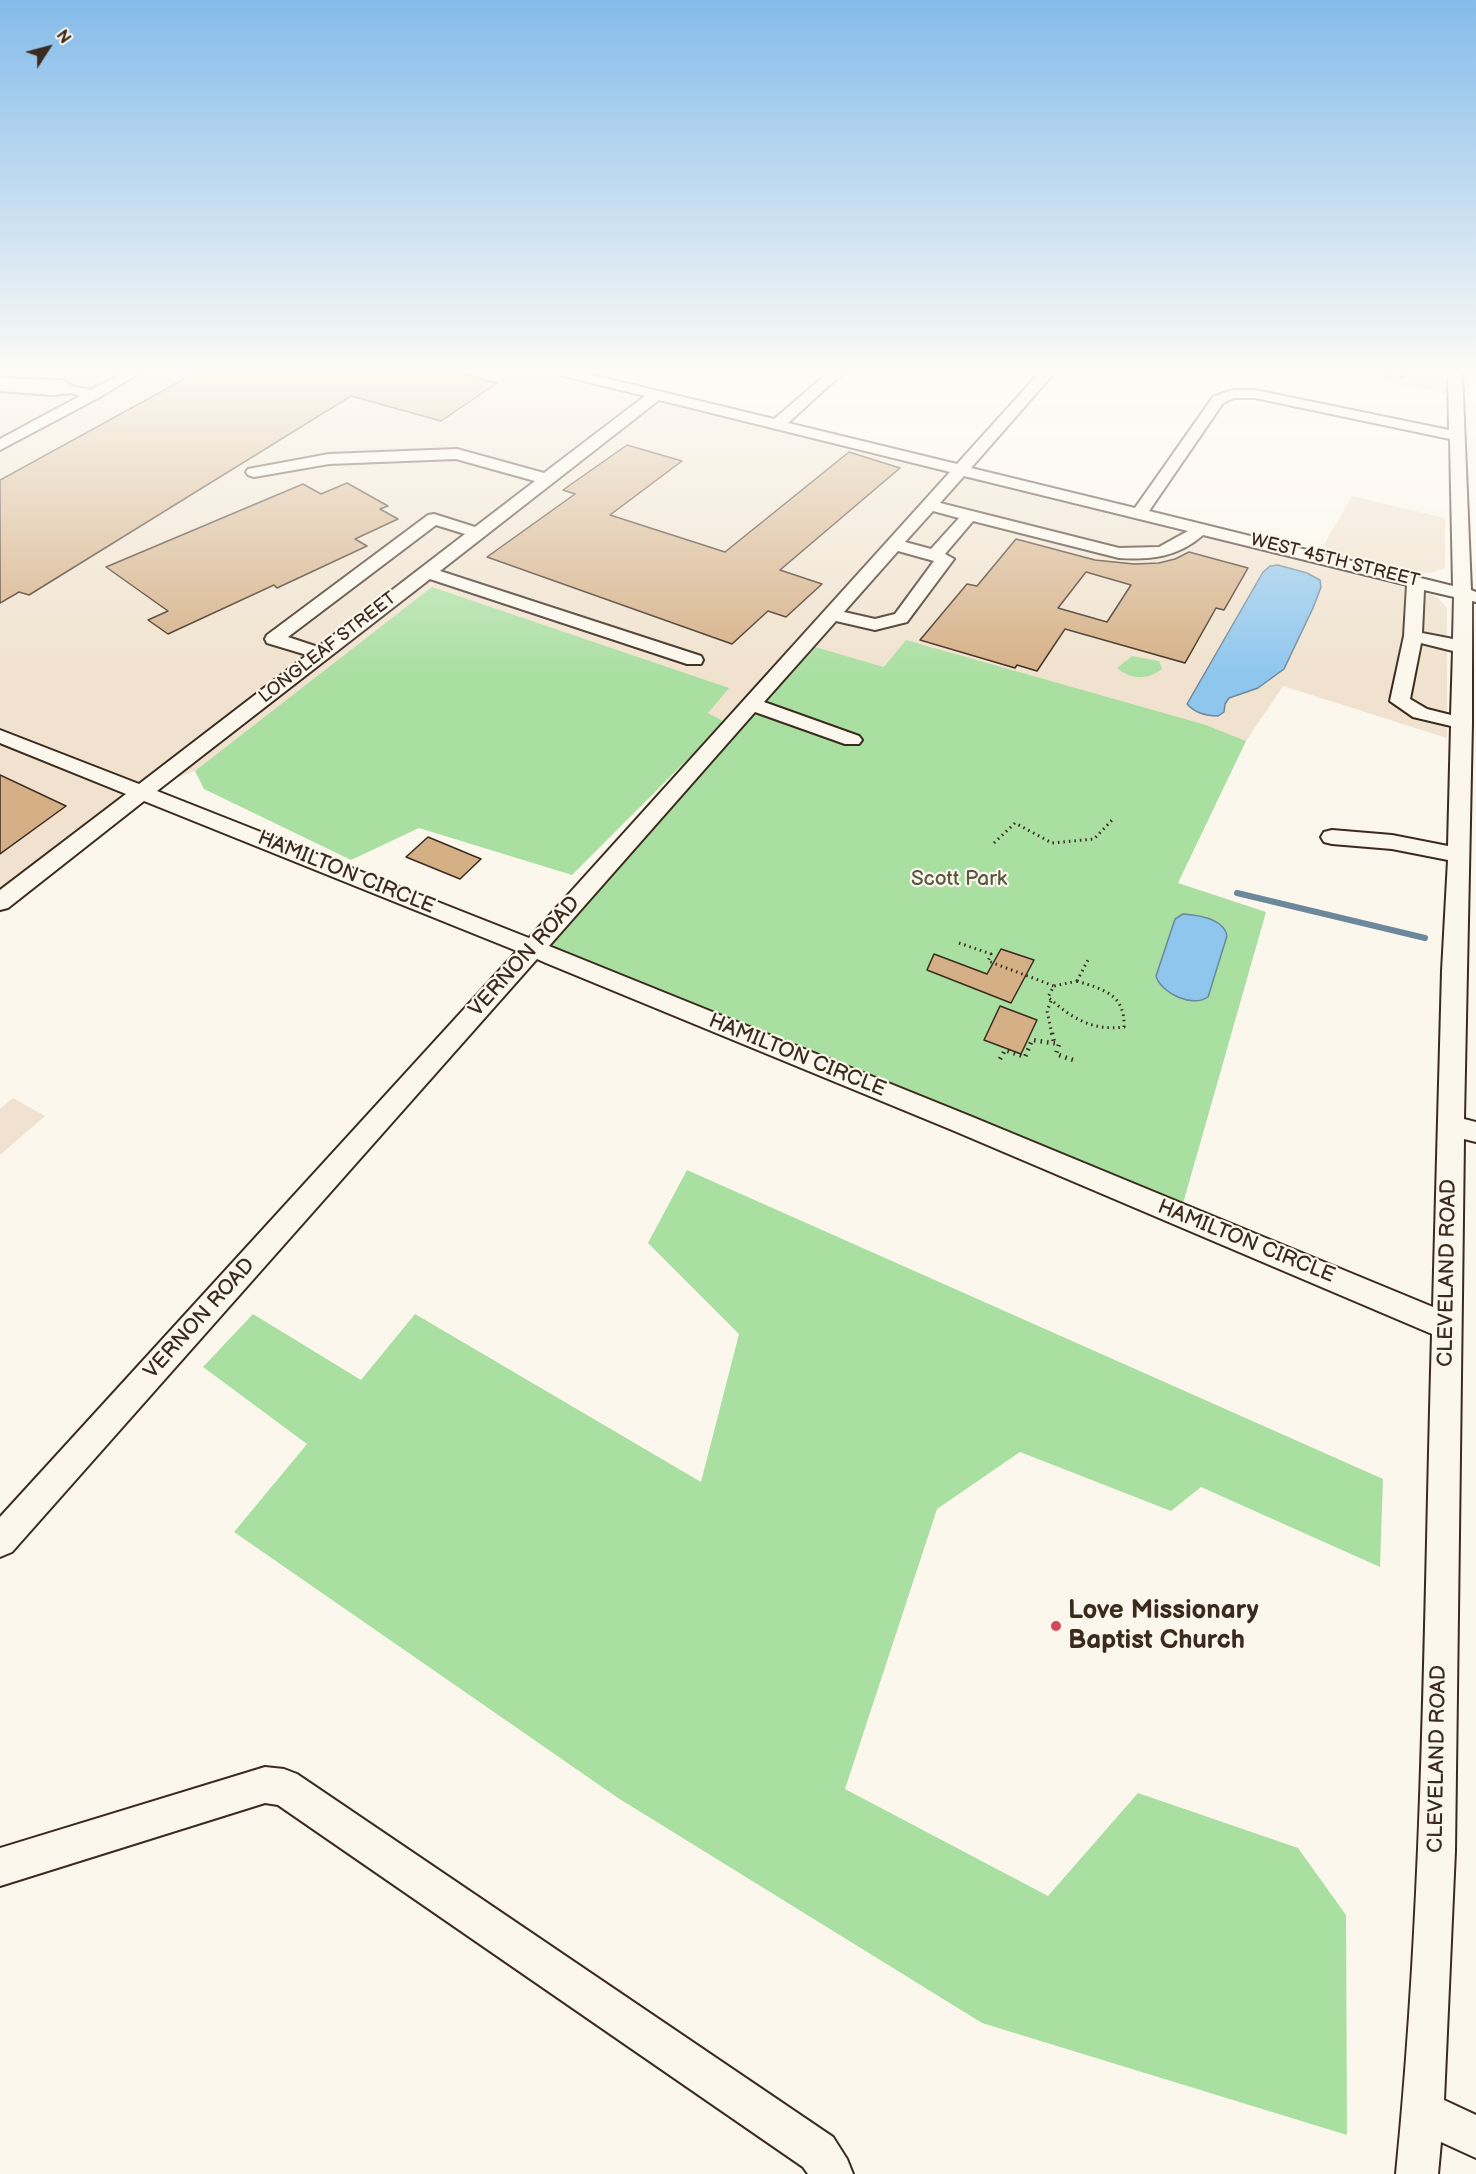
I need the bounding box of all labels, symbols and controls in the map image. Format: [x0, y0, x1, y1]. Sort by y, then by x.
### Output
north arrow [18, 18, 78, 78]
text: N [52, 27, 74, 48]
street label: WEST 45TH STREET [1248, 530, 1422, 592]
street label: LONGLEAF STREET [255, 588, 401, 708]
street label: HAMILTON CIRCLE [254, 826, 438, 920]
park label: Scott Park [911, 867, 1007, 893]
street label: VERNON ROAD [464, 892, 586, 1022]
street label: HAMILTON CIRCLE [705, 1009, 889, 1103]
street label: CLEVELAND ROAD [1434, 1179, 1462, 1367]
street label: HAMILTON CIRCLE [1154, 1195, 1338, 1289]
street label: VERNON ROAD [139, 1254, 261, 1384]
place label: Love Missionary Baptist Church [1068, 1595, 1259, 1656]
marker: Love Missionary Baptist Church [1049, 1619, 1063, 1633]
street label: CLEVELAND ROAD [1424, 1665, 1452, 1853]

